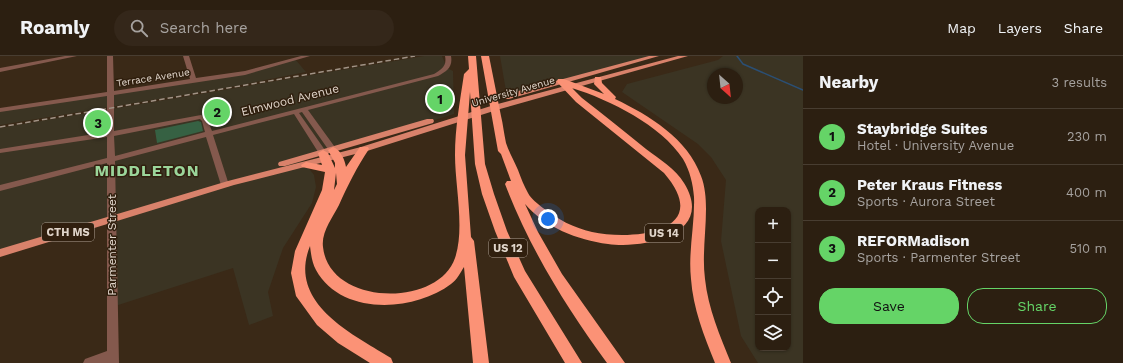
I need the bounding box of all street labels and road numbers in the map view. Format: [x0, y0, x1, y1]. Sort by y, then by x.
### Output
street label: Terrace Avenue [116, 66, 191, 89]
street label: University Avenue [470, 74, 556, 109]
street label: Elmwood Avenue [240, 81, 341, 119]
street label: Parmenter Street [105, 194, 119, 296]
road number: CTH MS [42, 223, 94, 241]
road number: US 14 [645, 224, 683, 242]
road number: US 12 [489, 239, 527, 257]

